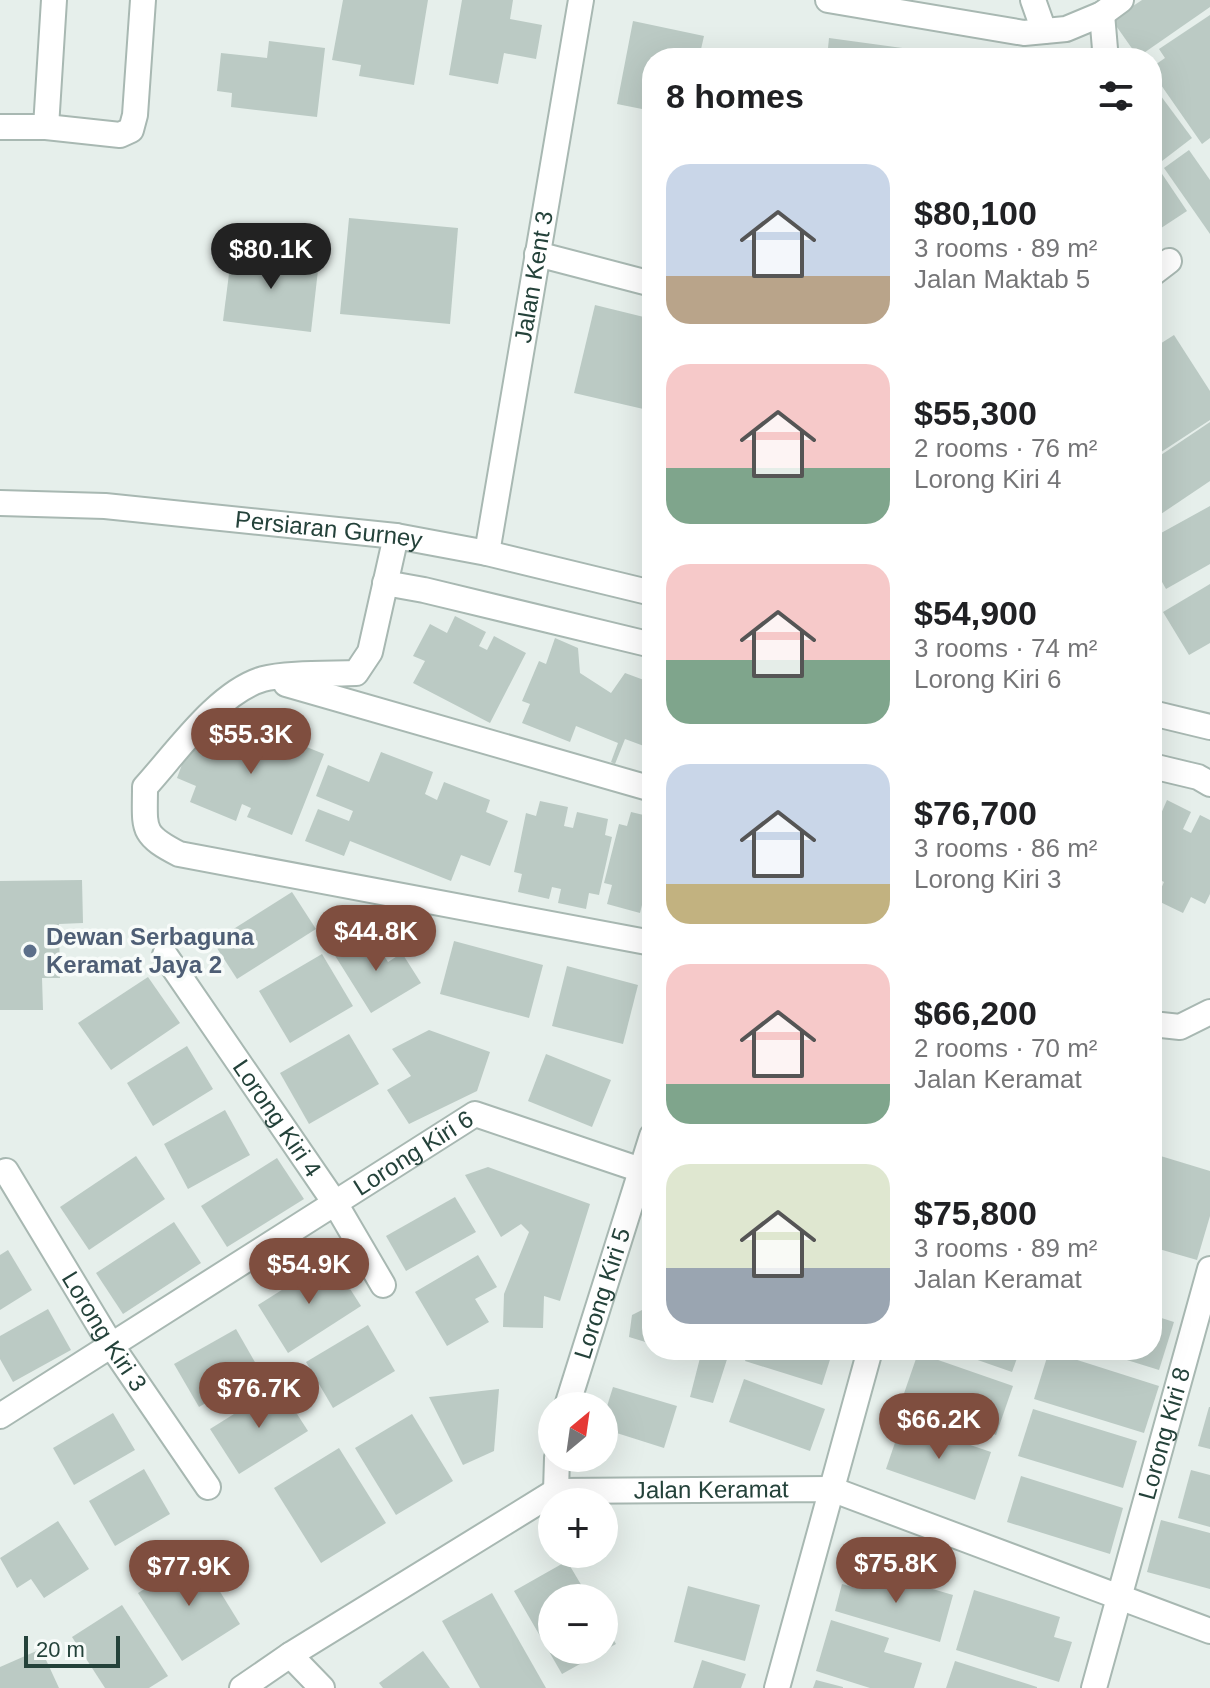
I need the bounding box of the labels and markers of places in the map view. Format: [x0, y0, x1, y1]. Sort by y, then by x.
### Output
pin: $80.1K [206, 223, 336, 291]
pin: $55.3K [186, 708, 316, 776]
pin: $44.8K [311, 905, 441, 973]
place label: Dewan Serbaguna Keramat Jaya 2 [46, 923, 255, 978]
marker: Dewan Serbaguna Keramat Jaya 2 [21, 942, 39, 960]
pin: $54.9K [244, 1238, 374, 1306]
pin: $76.7K [194, 1362, 324, 1430]
pin: $66.2K [874, 1393, 1004, 1461]
pin: $75.8K [831, 1537, 961, 1605]
pin: $77.9K [124, 1540, 254, 1608]

